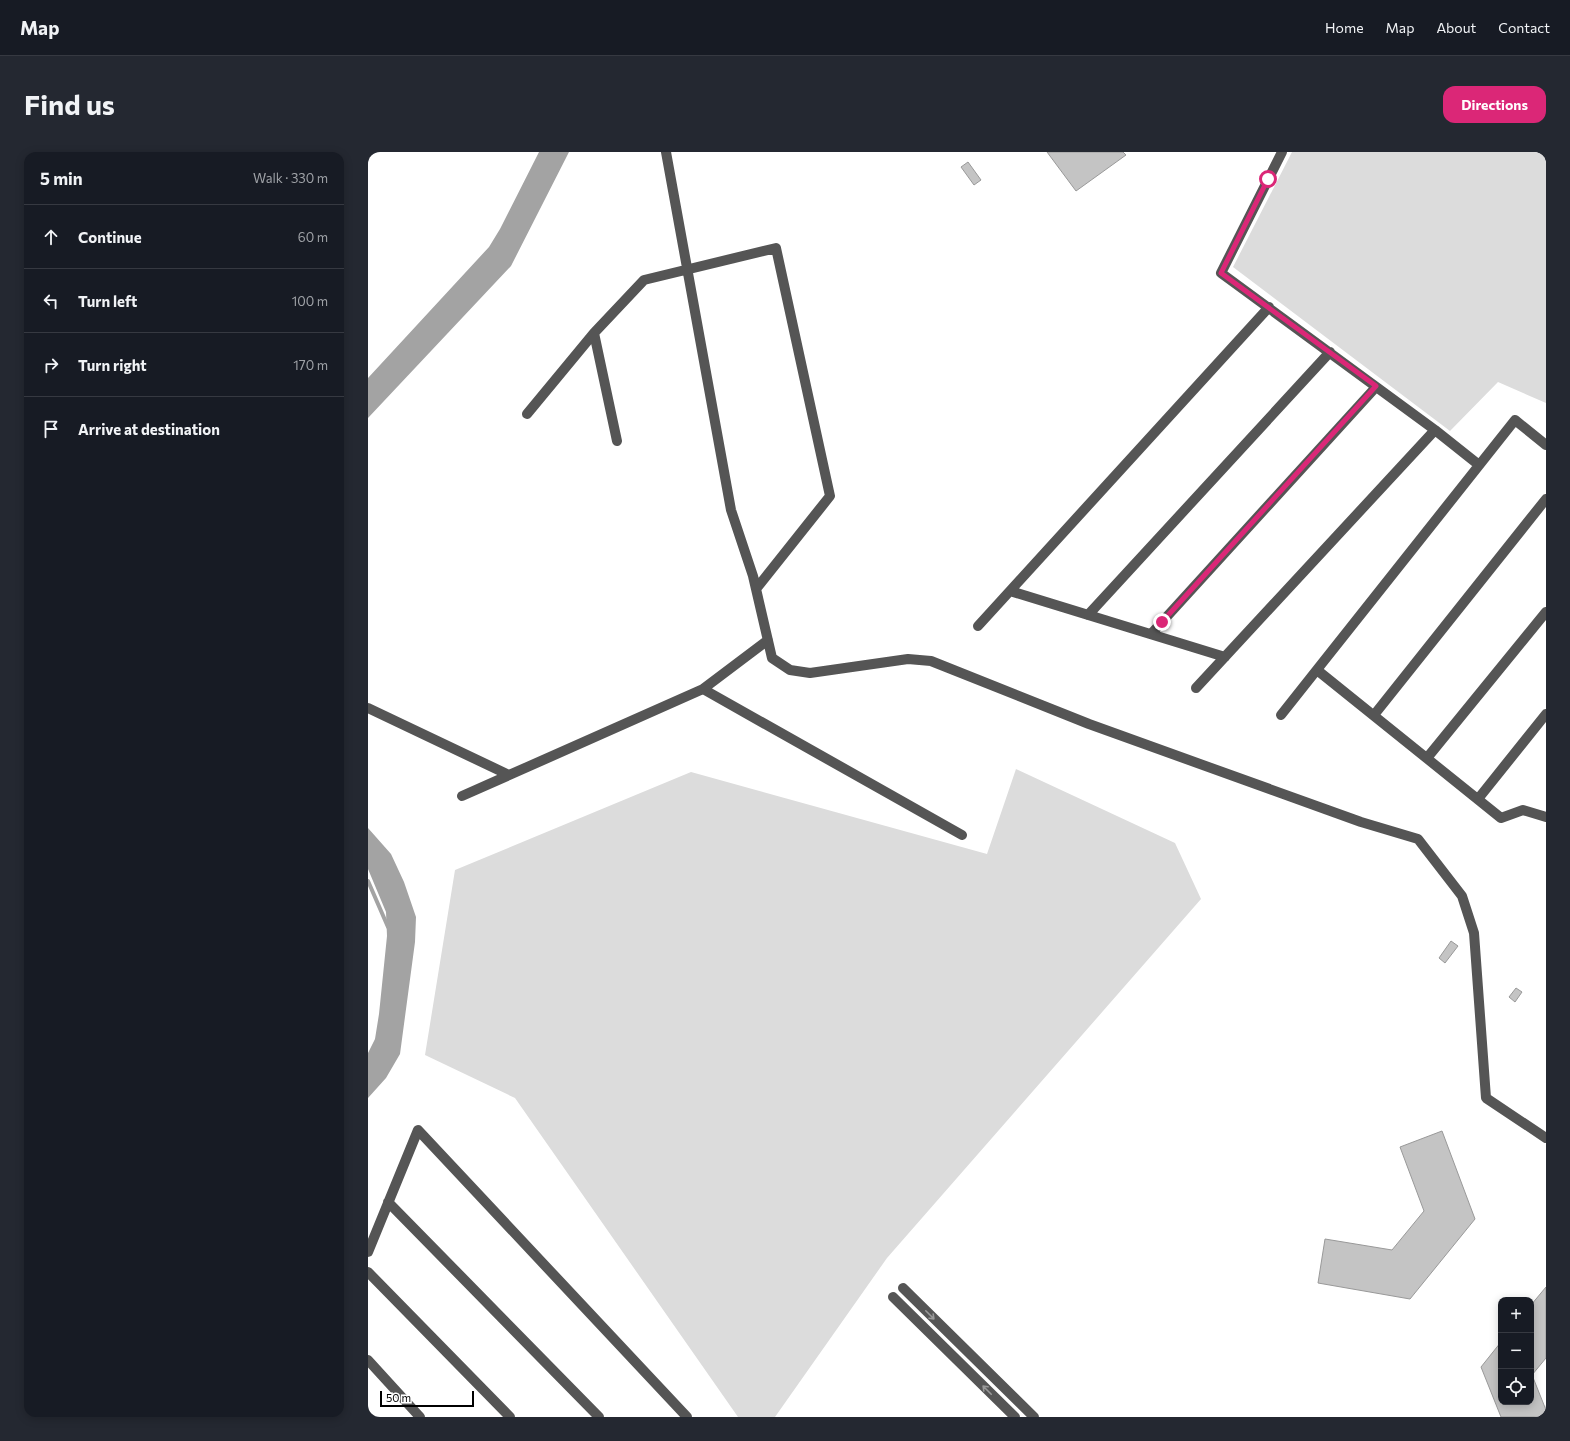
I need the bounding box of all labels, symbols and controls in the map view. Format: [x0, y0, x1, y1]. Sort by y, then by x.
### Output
text: Map [20, 16, 59, 39]
text: Home [1325, 19, 1364, 36]
text: Map [1386, 19, 1414, 36]
text: About [1436, 19, 1476, 36]
text: Contact [1498, 19, 1550, 36]
button: Directions [1443, 86, 1546, 123]
text: Find us [24, 87, 115, 121]
text: 5 min [40, 168, 83, 189]
text: Walk · 330 m [253, 170, 328, 186]
route start [1259, 170, 1277, 188]
icon: ahead [40, 226, 62, 248]
text: Continue [78, 228, 142, 246]
text: 60 m [298, 229, 328, 245]
icon: left [40, 290, 62, 312]
text: Turn left [78, 292, 137, 310]
text: 100 m [292, 293, 328, 309]
icon: right [40, 354, 62, 376]
text: Turn right [78, 356, 147, 374]
text: 170 m [293, 357, 328, 373]
icon: arrive [40, 418, 62, 440]
text: Arrive at destination [78, 420, 220, 438]
route end [1153, 613, 1171, 631]
map controls [1498, 1297, 1534, 1405]
button: + [1498, 1297, 1534, 1333]
one-way arrow [925, 1310, 935, 1320]
button: − [1498, 1333, 1534, 1369]
button: locate [1498, 1369, 1534, 1405]
one-way arrow [982, 1385, 992, 1395]
scale bar [380, 1389, 474, 1408]
text: 50 m [386, 1391, 411, 1404]

